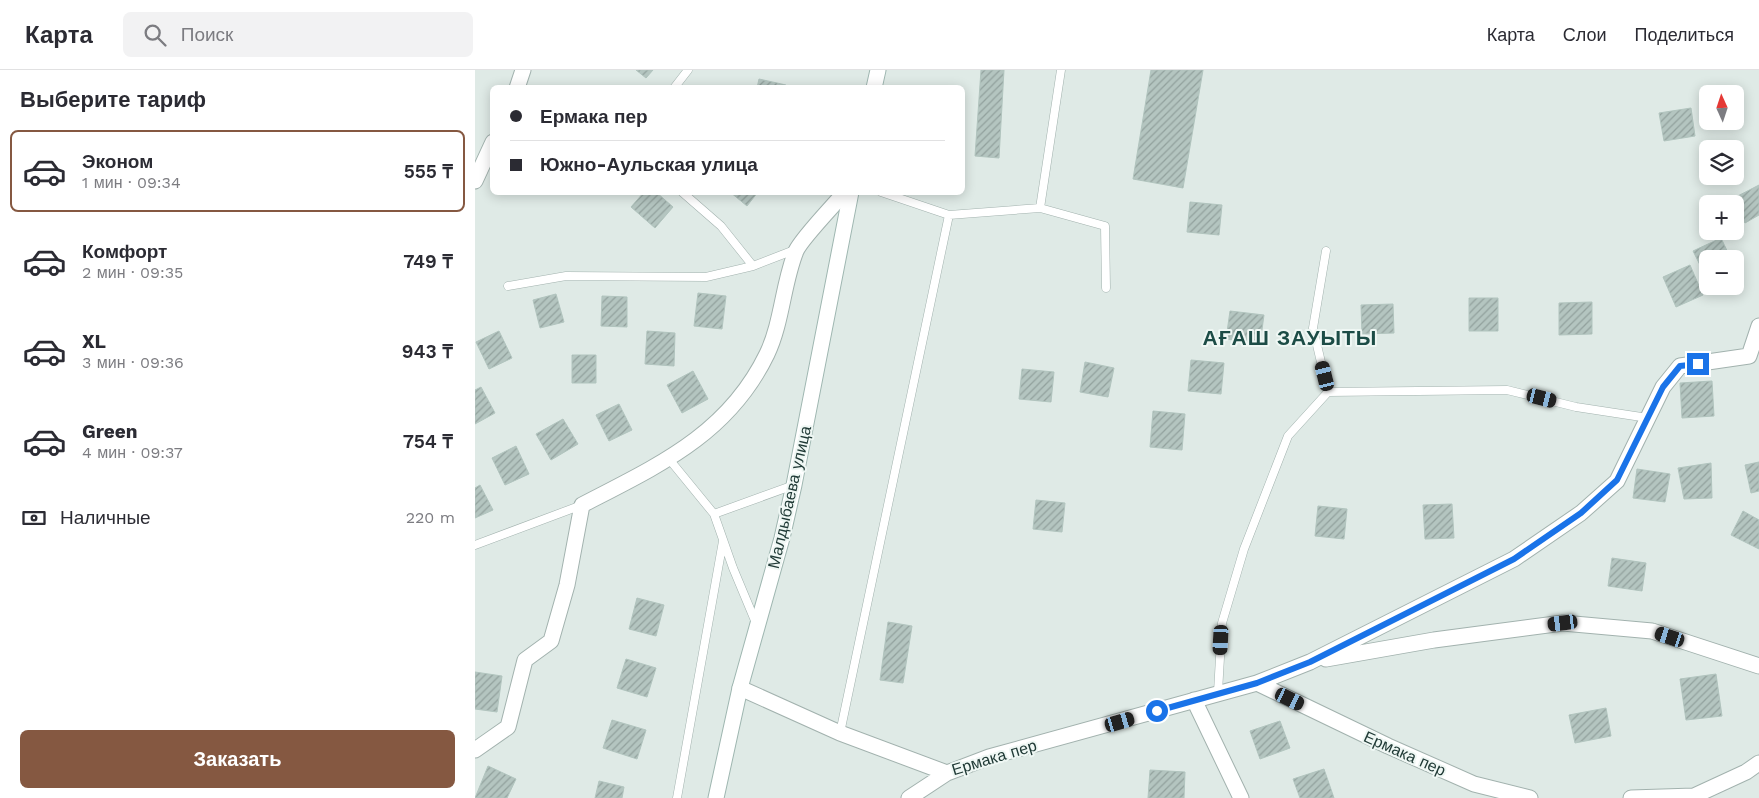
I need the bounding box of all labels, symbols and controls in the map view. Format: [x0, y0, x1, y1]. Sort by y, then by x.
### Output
search box [123, 12, 473, 57]
text: Карта [25, 21, 93, 49]
icon: search [141, 21, 169, 49]
text: Поиск [181, 23, 233, 46]
text: Карта [1487, 24, 1535, 45]
text: Слои [1563, 24, 1607, 45]
text: Поделиться [1635, 24, 1734, 45]
north arrow [1699, 85, 1744, 130]
map controls [1699, 85, 1744, 295]
text: Выберите тариф [20, 87, 206, 112]
text: Ермака пер [540, 105, 648, 128]
button: layers [1699, 140, 1744, 185]
icon: car [22, 149, 67, 194]
text: Эконом [82, 150, 153, 173]
text: Южно-Аульская улица [540, 153, 758, 176]
text: 555 ₸ [404, 160, 453, 183]
text: 1 мин · 09:34 [82, 173, 181, 192]
button: + [1699, 195, 1744, 240]
icon: car [22, 239, 67, 284]
text: Комфорт [82, 240, 167, 263]
text: 749 ₸ [403, 250, 453, 273]
button: − [1699, 250, 1744, 295]
text: 2 мин · 09:35 [82, 263, 183, 282]
district label: АҒАШ ЗАУЫТЫ [1203, 325, 1377, 350]
icon: car [22, 329, 67, 374]
text: XL [82, 330, 106, 353]
text: 943 ₸ [402, 340, 453, 363]
text: 3 мин · 09:36 [82, 353, 184, 372]
route end [1687, 353, 1709, 375]
car [1314, 360, 1335, 392]
car [1525, 387, 1558, 409]
icon: car [22, 419, 67, 464]
text: Green [82, 420, 138, 443]
street label: Малдыбаева улица [764, 424, 815, 570]
text: 754 ₸ [403, 430, 453, 453]
text: 4 мин · 09:37 [82, 443, 183, 462]
icon: cash [20, 504, 48, 532]
text: Наличные [60, 506, 151, 529]
text: 220 m [406, 508, 455, 527]
car [1547, 614, 1578, 632]
car [1212, 625, 1229, 655]
car [1653, 625, 1686, 649]
car [1273, 686, 1306, 712]
route start [1146, 700, 1168, 722]
car [1103, 711, 1136, 733]
street label: Ермака пер [1361, 727, 1449, 780]
button: Заказать [20, 730, 455, 788]
street label: Ермака пер [949, 736, 1039, 779]

